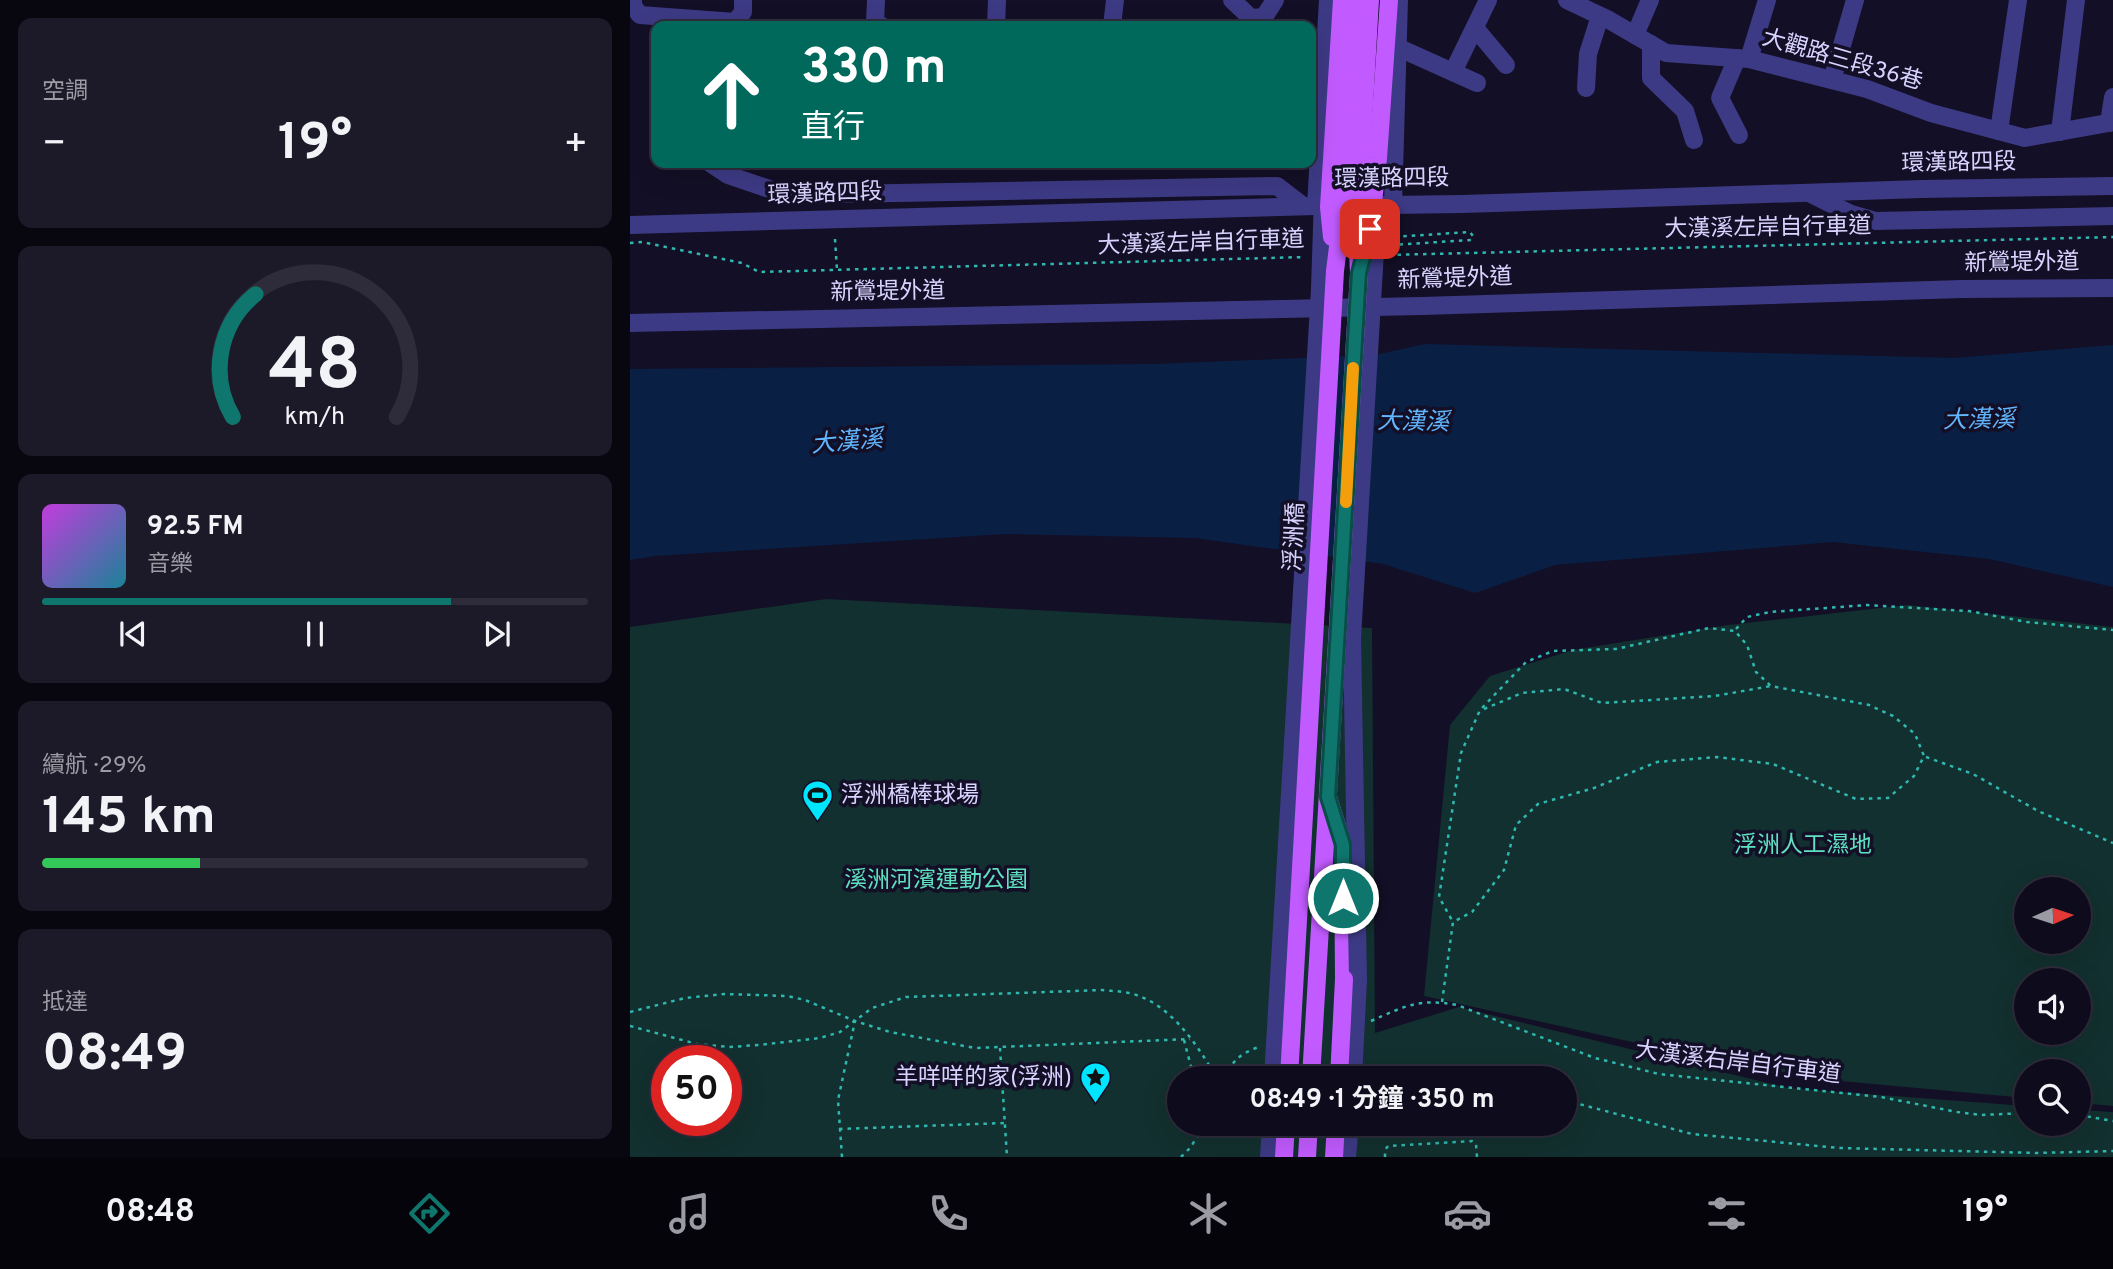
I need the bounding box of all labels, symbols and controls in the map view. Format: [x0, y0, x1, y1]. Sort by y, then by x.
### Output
street label: 大觀路三段36巷 [1758, 24, 1926, 98]
text: 330 m [801, 39, 946, 101]
icon: ahead [686, 49, 777, 140]
text: 空調 [42, 78, 88, 107]
text: 直行 [801, 109, 865, 149]
text: 19° [278, 112, 352, 178]
text: − [42, 121, 67, 170]
text: + [563, 121, 588, 170]
street label: 環漢路四段 [1901, 148, 2017, 180]
street label: 環漢路四段 [1334, 164, 1450, 196]
street label: 環漢路四段 [767, 179, 883, 211]
pin [1340, 199, 1400, 259]
icon: arrive [1351, 210, 1389, 248]
street label: 大漢溪左岸自行車道 [1664, 213, 1872, 245]
street label: 大漢溪左岸自行車道 [1097, 226, 1305, 262]
street label: 新鶯堤外道 [1964, 248, 2080, 280]
street label: 新鶯堤外道 [1397, 264, 1513, 296]
street label: 新鶯堤外道 [830, 277, 946, 309]
text: 48 [269, 323, 361, 415]
text: km/h [285, 401, 345, 433]
water label: 大漢溪 [1943, 405, 2018, 437]
water label: 大漢溪 [1377, 407, 1452, 439]
water label: 大漢溪 [810, 425, 887, 461]
street label: 浮洲橋 [1280, 502, 1312, 572]
text: 92.5 FM [147, 511, 244, 544]
text: 音樂 [147, 551, 193, 580]
icon: previous [114, 615, 152, 653]
icon: pause [296, 615, 334, 653]
icon: next [478, 615, 516, 653]
text: 續航 · 29% [42, 752, 147, 781]
sports icon: 浮洲橋棒球場 [801, 779, 835, 823]
place label: 浮洲橋棒球場 [841, 782, 979, 811]
text: 145 km [42, 786, 216, 852]
park label: 浮洲人工濕地 [1734, 832, 1872, 861]
position arrow [1306, 861, 1380, 935]
park label: 溪洲河濱運動公園 [844, 867, 1028, 896]
north arrow [2014, 877, 2091, 954]
map controls [2014, 877, 2091, 1136]
button: sound [2014, 968, 2091, 1045]
text: 抵達 [42, 989, 88, 1018]
text: 08:49 [42, 1023, 187, 1089]
street label: 大漢溪右岸自行車道 [1634, 1037, 1842, 1091]
speed limit sign: 50 [651, 1045, 742, 1136]
button: search [2014, 1059, 2091, 1136]
place icon: 羊咩咩的家(浮洲) [1078, 1061, 1112, 1105]
place label: 羊咩咩的家(浮洲) [895, 1064, 1072, 1093]
text: 08:49 · 1 分鐘 · 350 m [1249, 1084, 1495, 1117]
icon: directions [405, 1189, 454, 1238]
icon: music [665, 1189, 714, 1238]
icon: phone [924, 1189, 973, 1238]
icon: climate [1184, 1189, 1233, 1238]
icon: car [1443, 1189, 1492, 1238]
icon: filters [1702, 1189, 1751, 1238]
text: 08:48 [105, 1193, 195, 1233]
text: 19° [1962, 1193, 2008, 1233]

